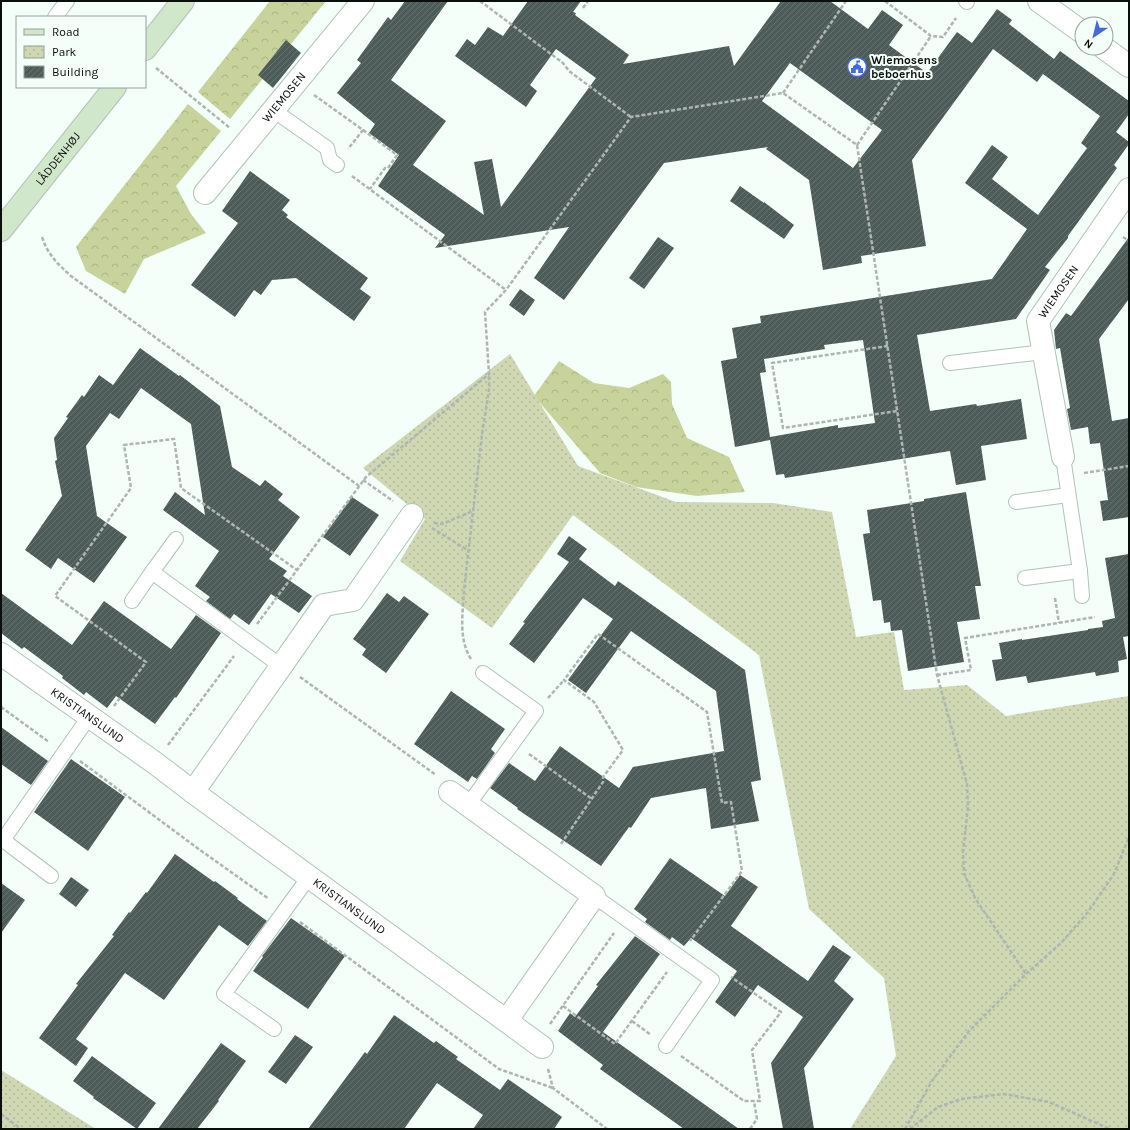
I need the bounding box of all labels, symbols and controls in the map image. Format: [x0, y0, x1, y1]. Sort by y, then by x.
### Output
legend [16, 16, 146, 88]
north arrow [1074, 16, 1114, 56]
text: Road [52, 25, 80, 39]
text: N [1082, 36, 1096, 51]
text: Park [52, 45, 77, 59]
place label: Wiemosens beboerhus [871, 53, 937, 81]
public building icon: Wiemosens beboerhus [846, 56, 868, 78]
text: Building [52, 65, 99, 79]
street label: WIEMOSEN [259, 69, 309, 125]
street label: LÅDDENHØJ [32, 129, 83, 188]
street label: WIEMOSEN [1035, 262, 1081, 321]
street label: KRISTIANSLUND [48, 684, 127, 746]
street label: KRISTIANSLUND [310, 875, 388, 937]

